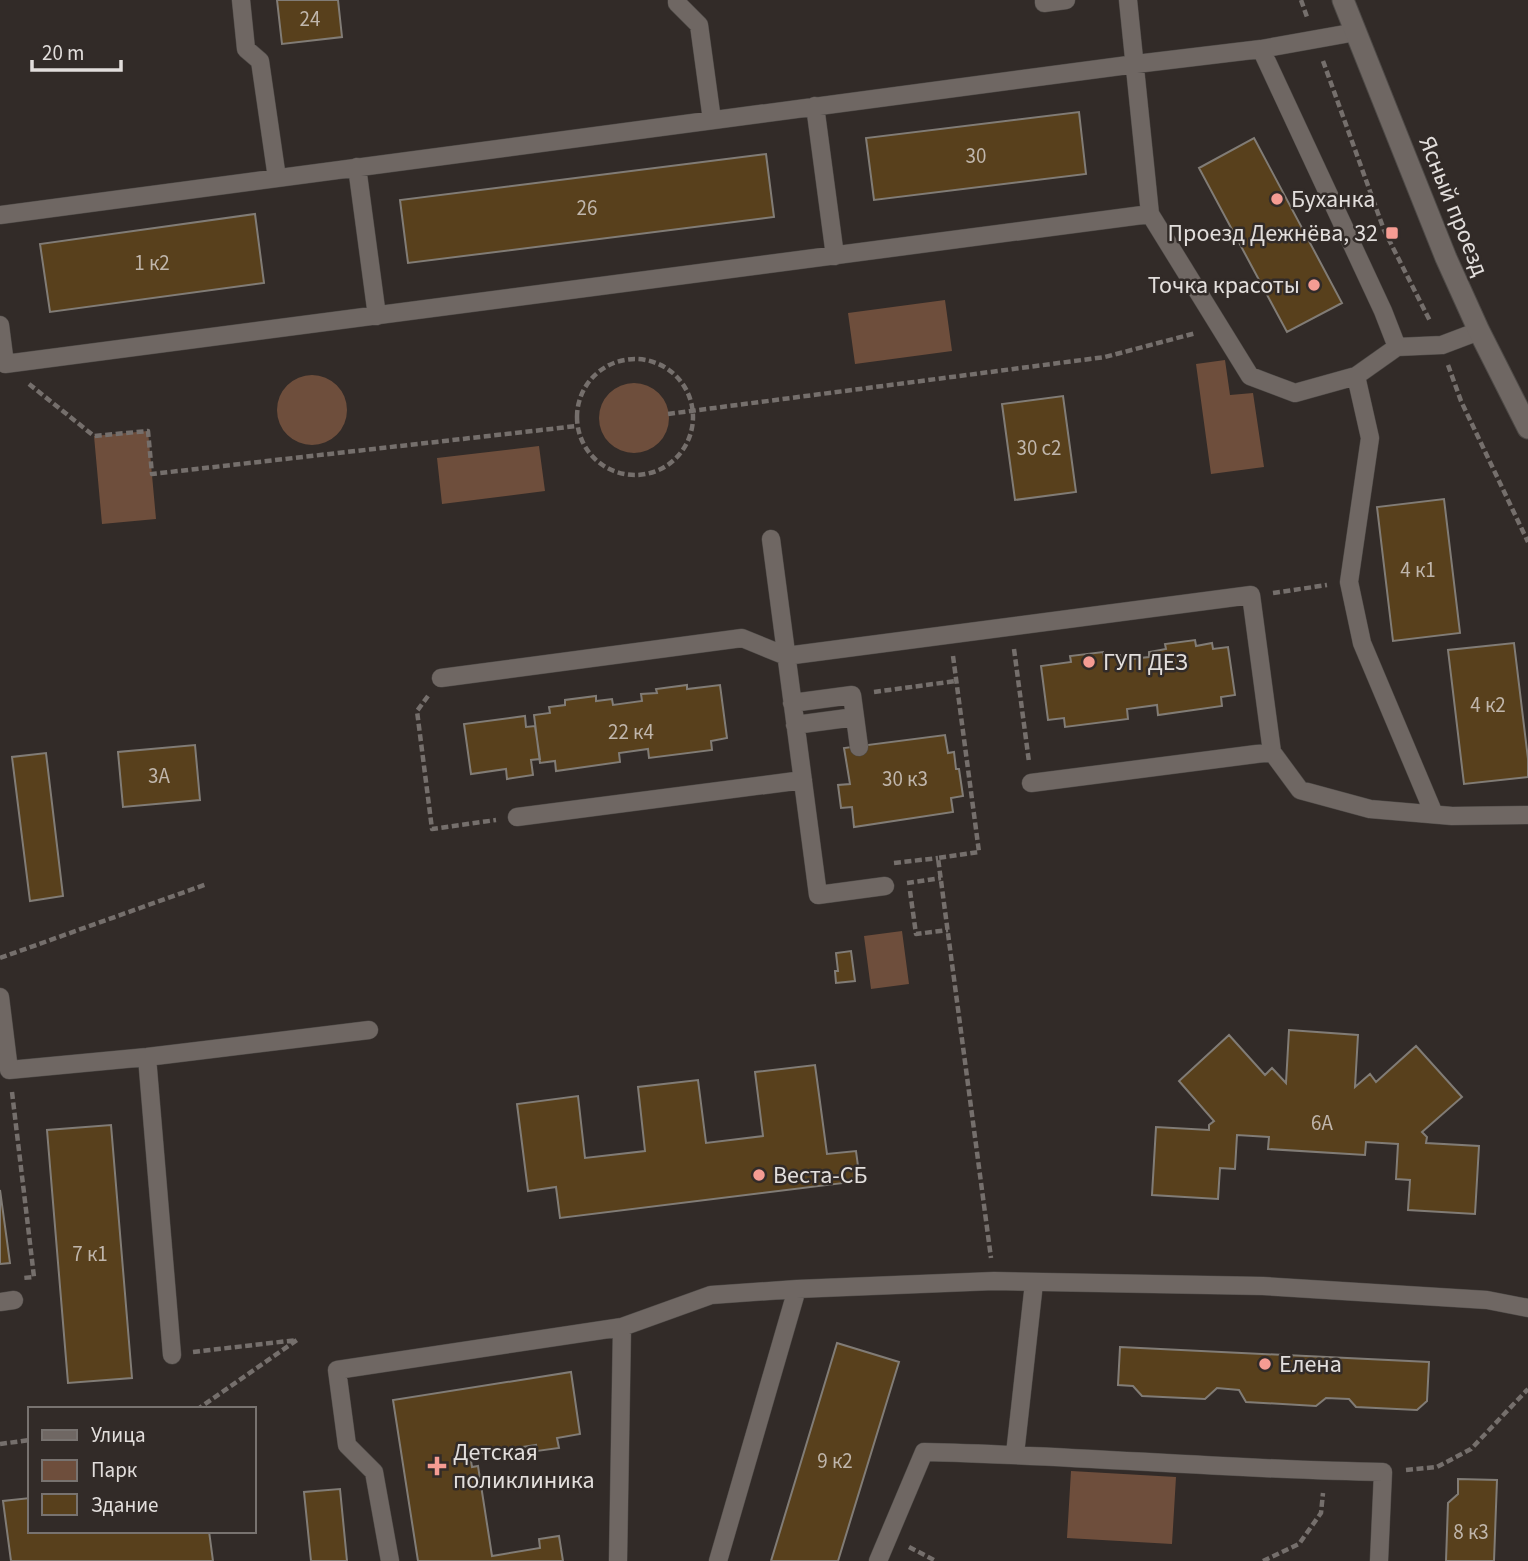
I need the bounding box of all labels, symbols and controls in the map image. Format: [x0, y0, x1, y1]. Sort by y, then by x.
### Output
house number: 24 [300, 4, 320, 34]
scale bar [32, 28, 121, 72]
text: 20 m [42, 38, 84, 68]
street label: Ясный проезд [1410, 131, 1498, 282]
house number: 30 [966, 141, 986, 171]
place label: Буханка [1291, 182, 1375, 217]
marker: Буханка [1269, 191, 1285, 207]
house number: 26 [577, 193, 597, 223]
place label: Проезд Дежнёва, 32 [1168, 216, 1378, 251]
marker: Проезд Дежнёва, 32 [1384, 225, 1400, 241]
house number: 1 к2 [134, 248, 170, 278]
place label: Точка красоты [1148, 268, 1300, 303]
marker: Точка красоты [1306, 277, 1322, 293]
house number: 30 c2 [1016, 433, 1062, 463]
house number: 4 к1 [1400, 555, 1436, 585]
place label: ГУП ДЕЗ [1103, 645, 1188, 680]
marker: ГУП ДЕЗ [1081, 654, 1097, 670]
house number: 4 к2 [1470, 690, 1506, 720]
house number: 22 к4 [608, 717, 654, 747]
house number: 3А [148, 761, 170, 791]
house number: 30 к3 [882, 764, 928, 794]
house number: 6А [1311, 1108, 1333, 1138]
place label: Веста-СБ [773, 1158, 867, 1193]
marker: Веста-СБ [751, 1167, 767, 1183]
house number: 7 к1 [72, 1239, 108, 1269]
place label: Елена [1279, 1347, 1342, 1382]
marker: Елена [1257, 1356, 1273, 1372]
legend [28, 1407, 256, 1533]
text: Улица [91, 1420, 146, 1450]
place label: Детская поликлиника [453, 1435, 595, 1498]
house number: 9 к2 [817, 1446, 853, 1476]
text: Парк [91, 1455, 138, 1485]
marker: Детская поликлиника [427, 1456, 447, 1476]
text: Здание [91, 1490, 159, 1520]
house number: 8 к3 [1453, 1517, 1489, 1547]

